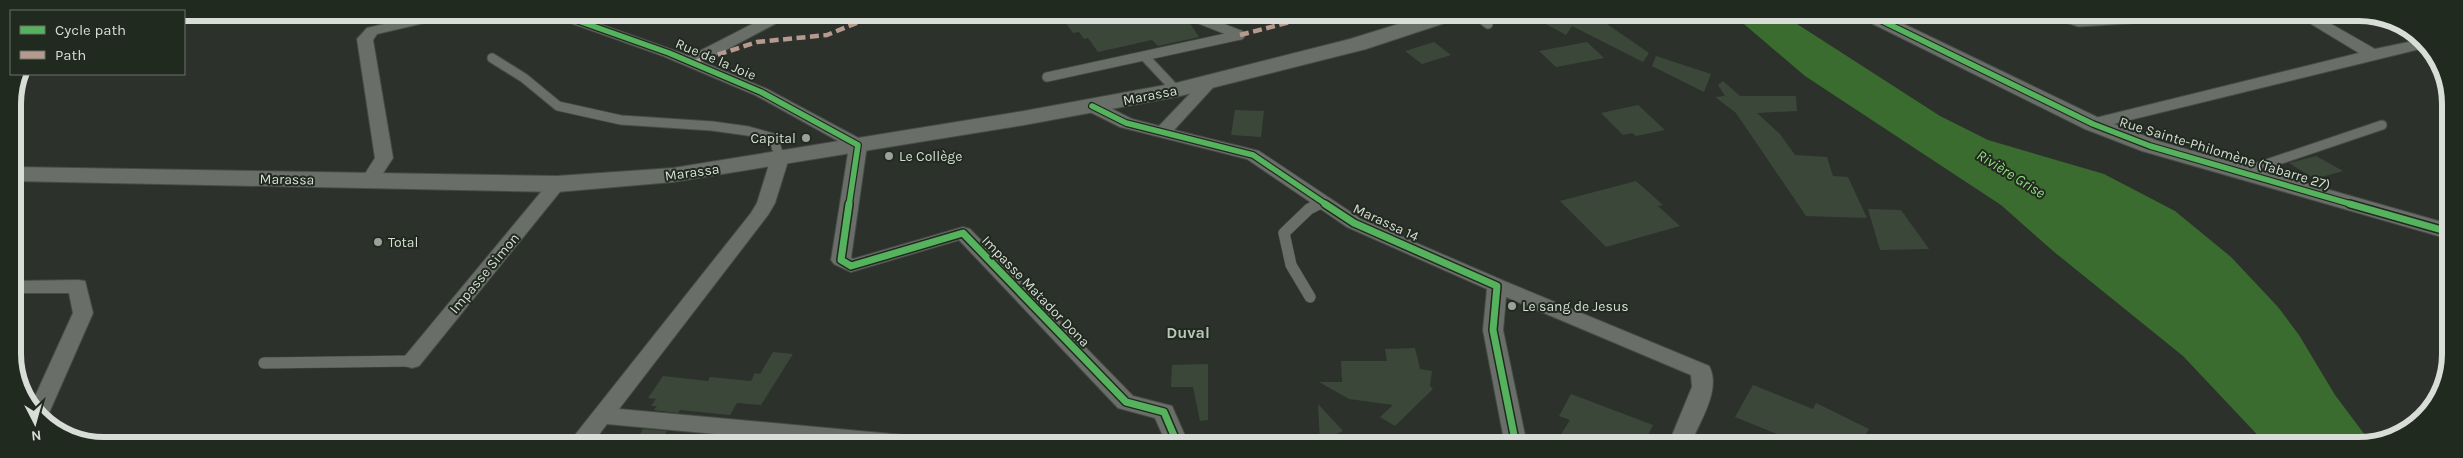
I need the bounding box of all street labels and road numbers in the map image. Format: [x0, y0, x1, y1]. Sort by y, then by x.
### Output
street label: Rue de la Joie [673, 35, 759, 84]
street label: Marassa [1122, 82, 1179, 109]
street label: Rue Sainte-Philomène (Tabarre 27) [2117, 113, 2332, 194]
street label: Marassa [664, 160, 720, 185]
street label: Marassa [259, 171, 315, 188]
street label: Marassa 14 [1350, 200, 1422, 245]
street label: Impasse Simon [446, 230, 523, 317]
street label: Impasse Matador Dona [978, 232, 1093, 351]

